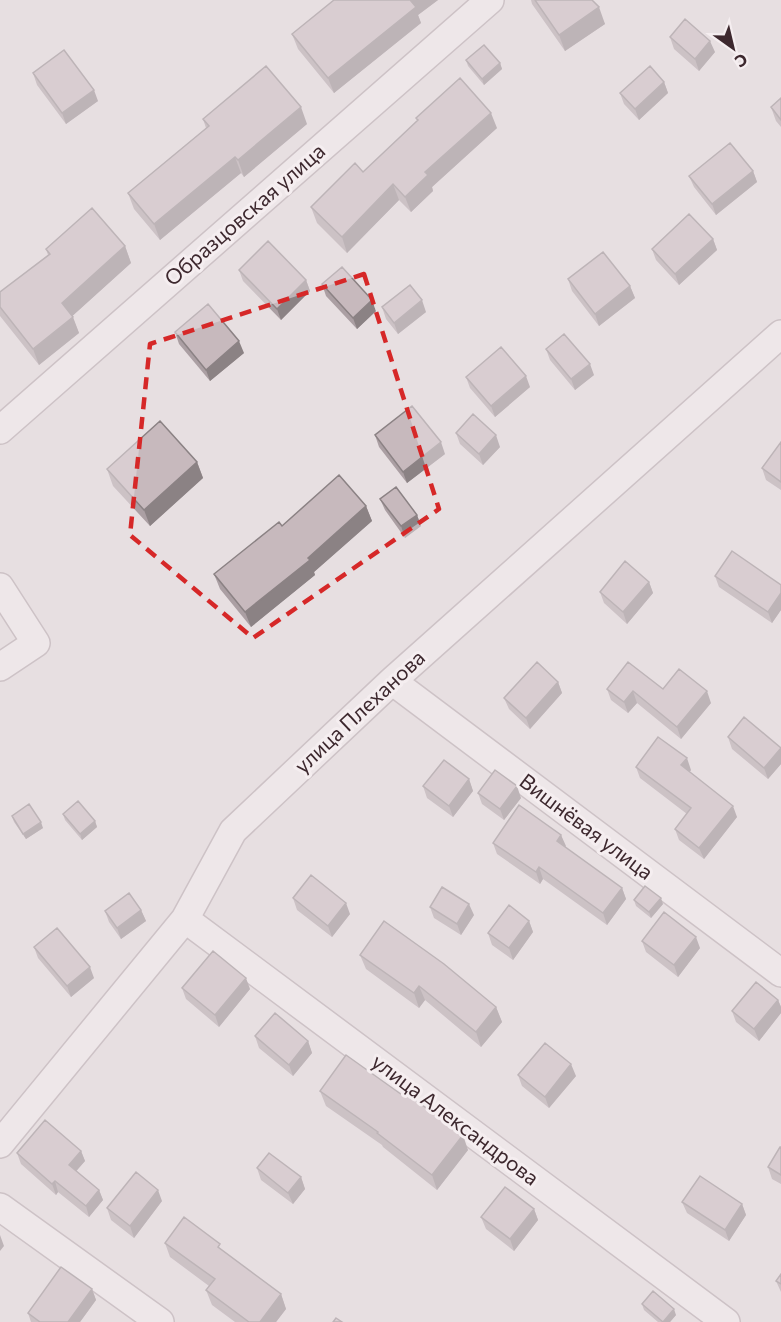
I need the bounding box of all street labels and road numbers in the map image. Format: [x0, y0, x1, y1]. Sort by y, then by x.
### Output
street label: Образцовская улица [159, 137, 329, 290]
street label: улица Плеханова [289, 644, 429, 778]
street label: Вишнёвая улица [515, 767, 659, 884]
street label: улица Александрова [368, 1048, 544, 1190]

